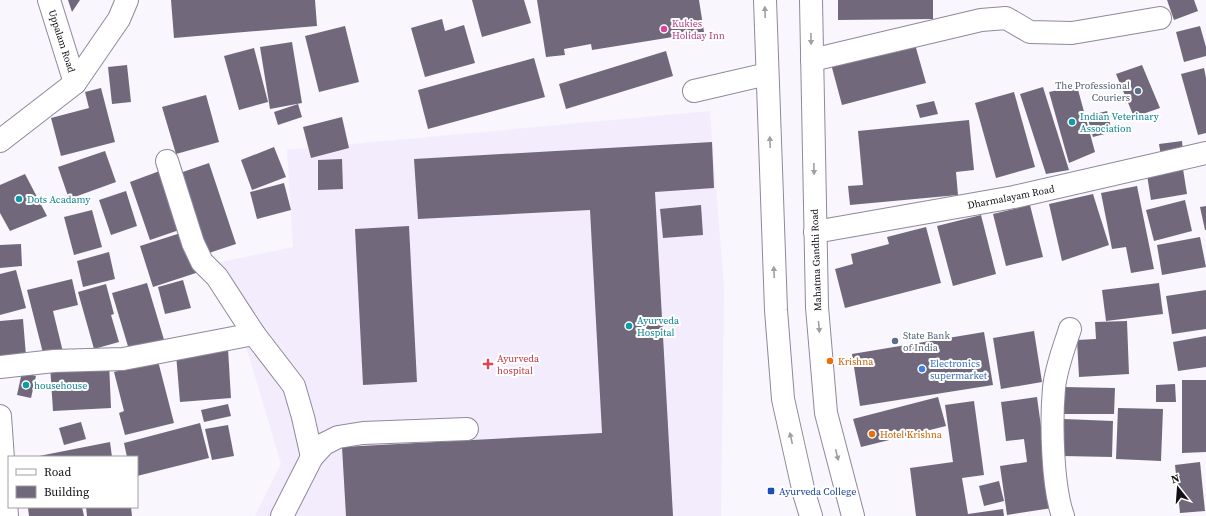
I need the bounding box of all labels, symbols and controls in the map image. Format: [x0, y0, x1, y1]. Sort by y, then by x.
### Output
one-way arrow [762, 5, 768, 18]
street label: Uppalam Road [46, 8, 78, 74]
place label: Kukies Holiday Inn [672, 17, 725, 42]
marker: Kukies Holiday Inn [659, 24, 669, 34]
one-way arrow [808, 33, 814, 46]
place label: The Professional Couriers [1055, 79, 1130, 104]
marker: The Professional Couriers [1133, 86, 1143, 96]
place label: Indian Veterinary Association [1080, 110, 1160, 135]
marker: Indian Veterinary Association [1067, 117, 1077, 127]
one-way arrow [766, 136, 773, 148]
one-way arrow [810, 163, 817, 175]
street label: Dharmalayam Road [966, 182, 1056, 212]
place label: Dots Acadamy [27, 193, 91, 206]
marker: Dots Acadamy [14, 194, 24, 204]
street label: Mahatma Gandhi Road [808, 208, 824, 311]
one-way arrow [771, 266, 778, 278]
place label: Ayurveda Hospital [637, 314, 680, 339]
marker: Ayurveda Hospital [624, 321, 634, 331]
one-way arrow [815, 321, 822, 333]
place label: State Bank of India [903, 329, 950, 354]
marker: State Bank of India [890, 336, 900, 346]
place label: Ayurveda hospital [497, 352, 540, 377]
place label: Krishna [838, 355, 874, 368]
marker: Krishna [825, 356, 835, 366]
place label: Electronics supermarket [930, 357, 988, 382]
marker: Ayurveda hospital [482, 358, 494, 370]
marker: Electronics supermarket [917, 364, 927, 374]
place label: househouse [34, 379, 87, 392]
marker: househouse [21, 380, 31, 390]
place label: Hotel Krishna [880, 428, 943, 441]
marker: Hotel Krishna [867, 429, 877, 439]
one-way arrow [788, 431, 794, 444]
one-way arrow [834, 449, 840, 461]
legend [8, 456, 138, 508]
text: Road [44, 464, 71, 480]
north arrow [1158, 468, 1198, 508]
text: N [1169, 471, 1181, 487]
text: Building [44, 484, 89, 500]
place label: Ayurveda College [779, 485, 856, 498]
marker: Ayurveda College [766, 486, 776, 496]

